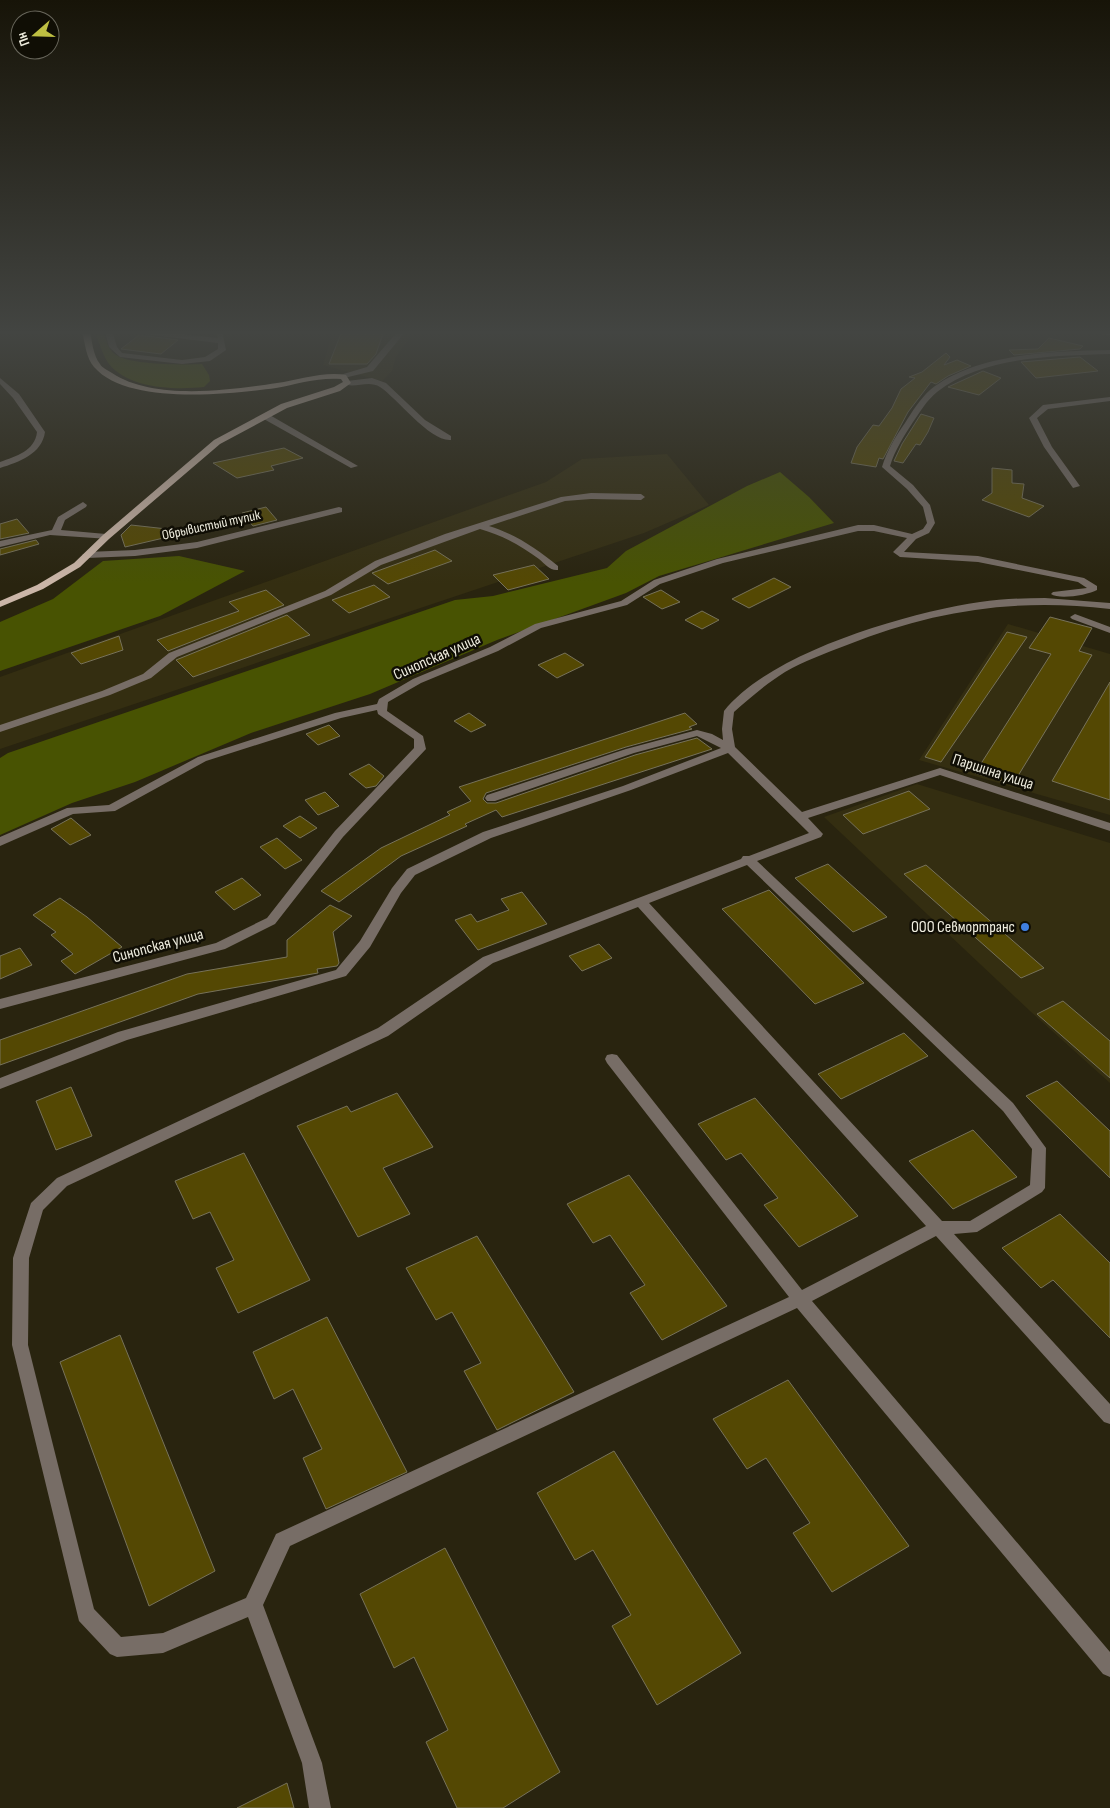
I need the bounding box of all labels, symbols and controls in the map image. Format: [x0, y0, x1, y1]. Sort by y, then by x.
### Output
north arrow [10, 10, 60, 60]
text: Пн [13, 30, 34, 49]
street label: Обрывистый тупик [160, 506, 262, 544]
street label: Синопская улица [391, 629, 483, 685]
street label: Паршина улица [950, 750, 1036, 794]
place label: ООО Севмортранс [911, 918, 1015, 937]
marker: ООО Севмортранс [1019, 921, 1031, 933]
street label: Синопская улица [111, 925, 205, 967]

